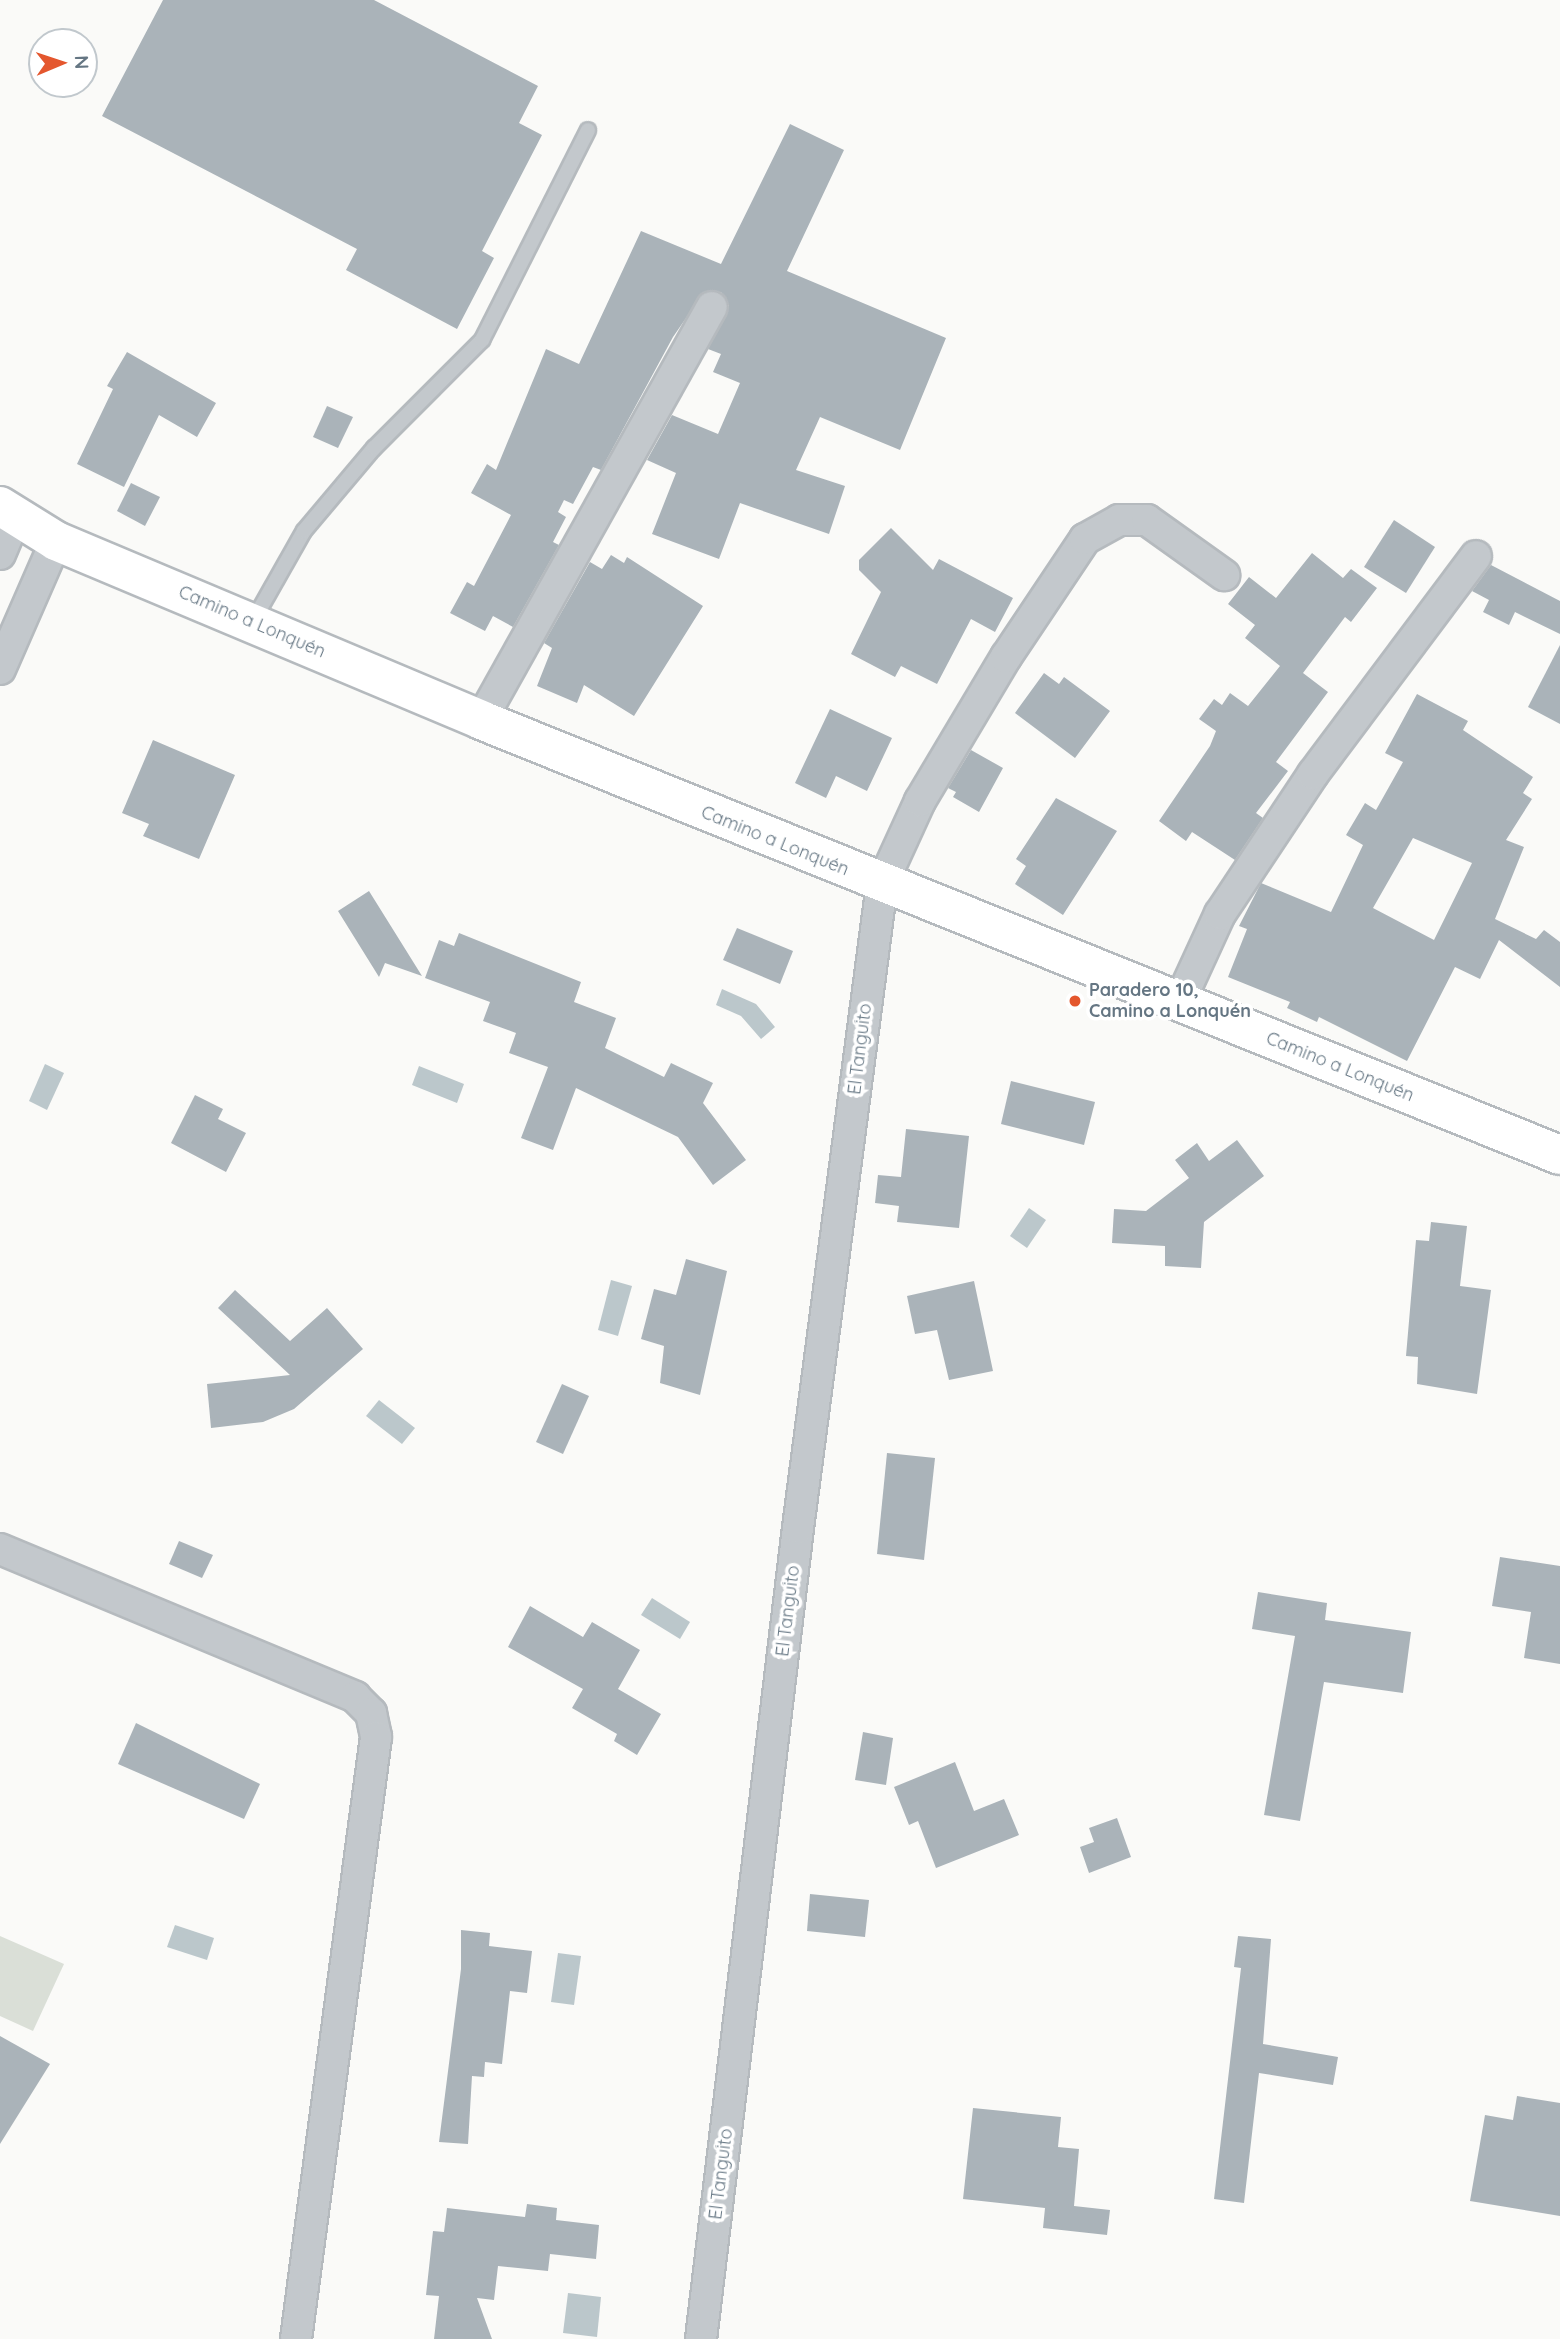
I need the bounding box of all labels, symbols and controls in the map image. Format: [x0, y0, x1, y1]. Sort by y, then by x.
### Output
north arrow [28, 28, 98, 98]
text: N [70, 55, 94, 70]
street label: Camino a Lonquén [175, 581, 329, 663]
street label: Camino a Lonquén [698, 801, 852, 881]
place label: Paradero 10, Camino a Lonquén [1089, 980, 1251, 1023]
marker: Paradero 10, Camino a Lonquén [1067, 993, 1083, 1009]
street label: El Tanguito [844, 1002, 876, 1096]
street label: Camino a Lonquén [1263, 1027, 1417, 1107]
street label: El Tanguito [772, 1564, 804, 1658]
street label: El Tanguito [705, 2127, 737, 2221]

